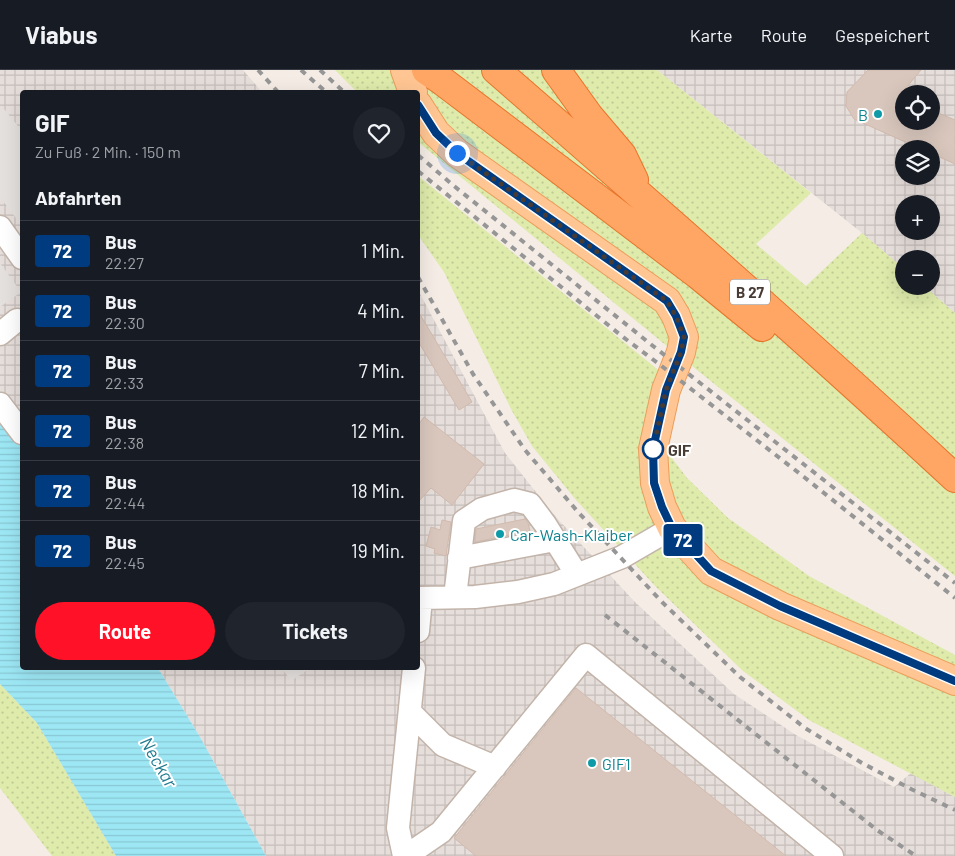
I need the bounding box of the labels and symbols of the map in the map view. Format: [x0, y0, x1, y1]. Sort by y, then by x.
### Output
place label: B [858, 105, 868, 124]
marker: B [872, 108, 884, 120]
your location [445, 141, 470, 166]
road number: B 27 [730, 280, 770, 304]
marker: GIF [642, 438, 664, 460]
place label: GIF [668, 440, 691, 459]
line badge: 72 [660, 524, 706, 556]
place label: Car-Wash-Klaiber [510, 525, 633, 544]
marker: Car-Wash-Klaiber [494, 528, 506, 540]
water label: Neckar [136, 733, 182, 792]
place label: GIF1 [602, 754, 631, 773]
marker: GIF1 [586, 757, 598, 769]

